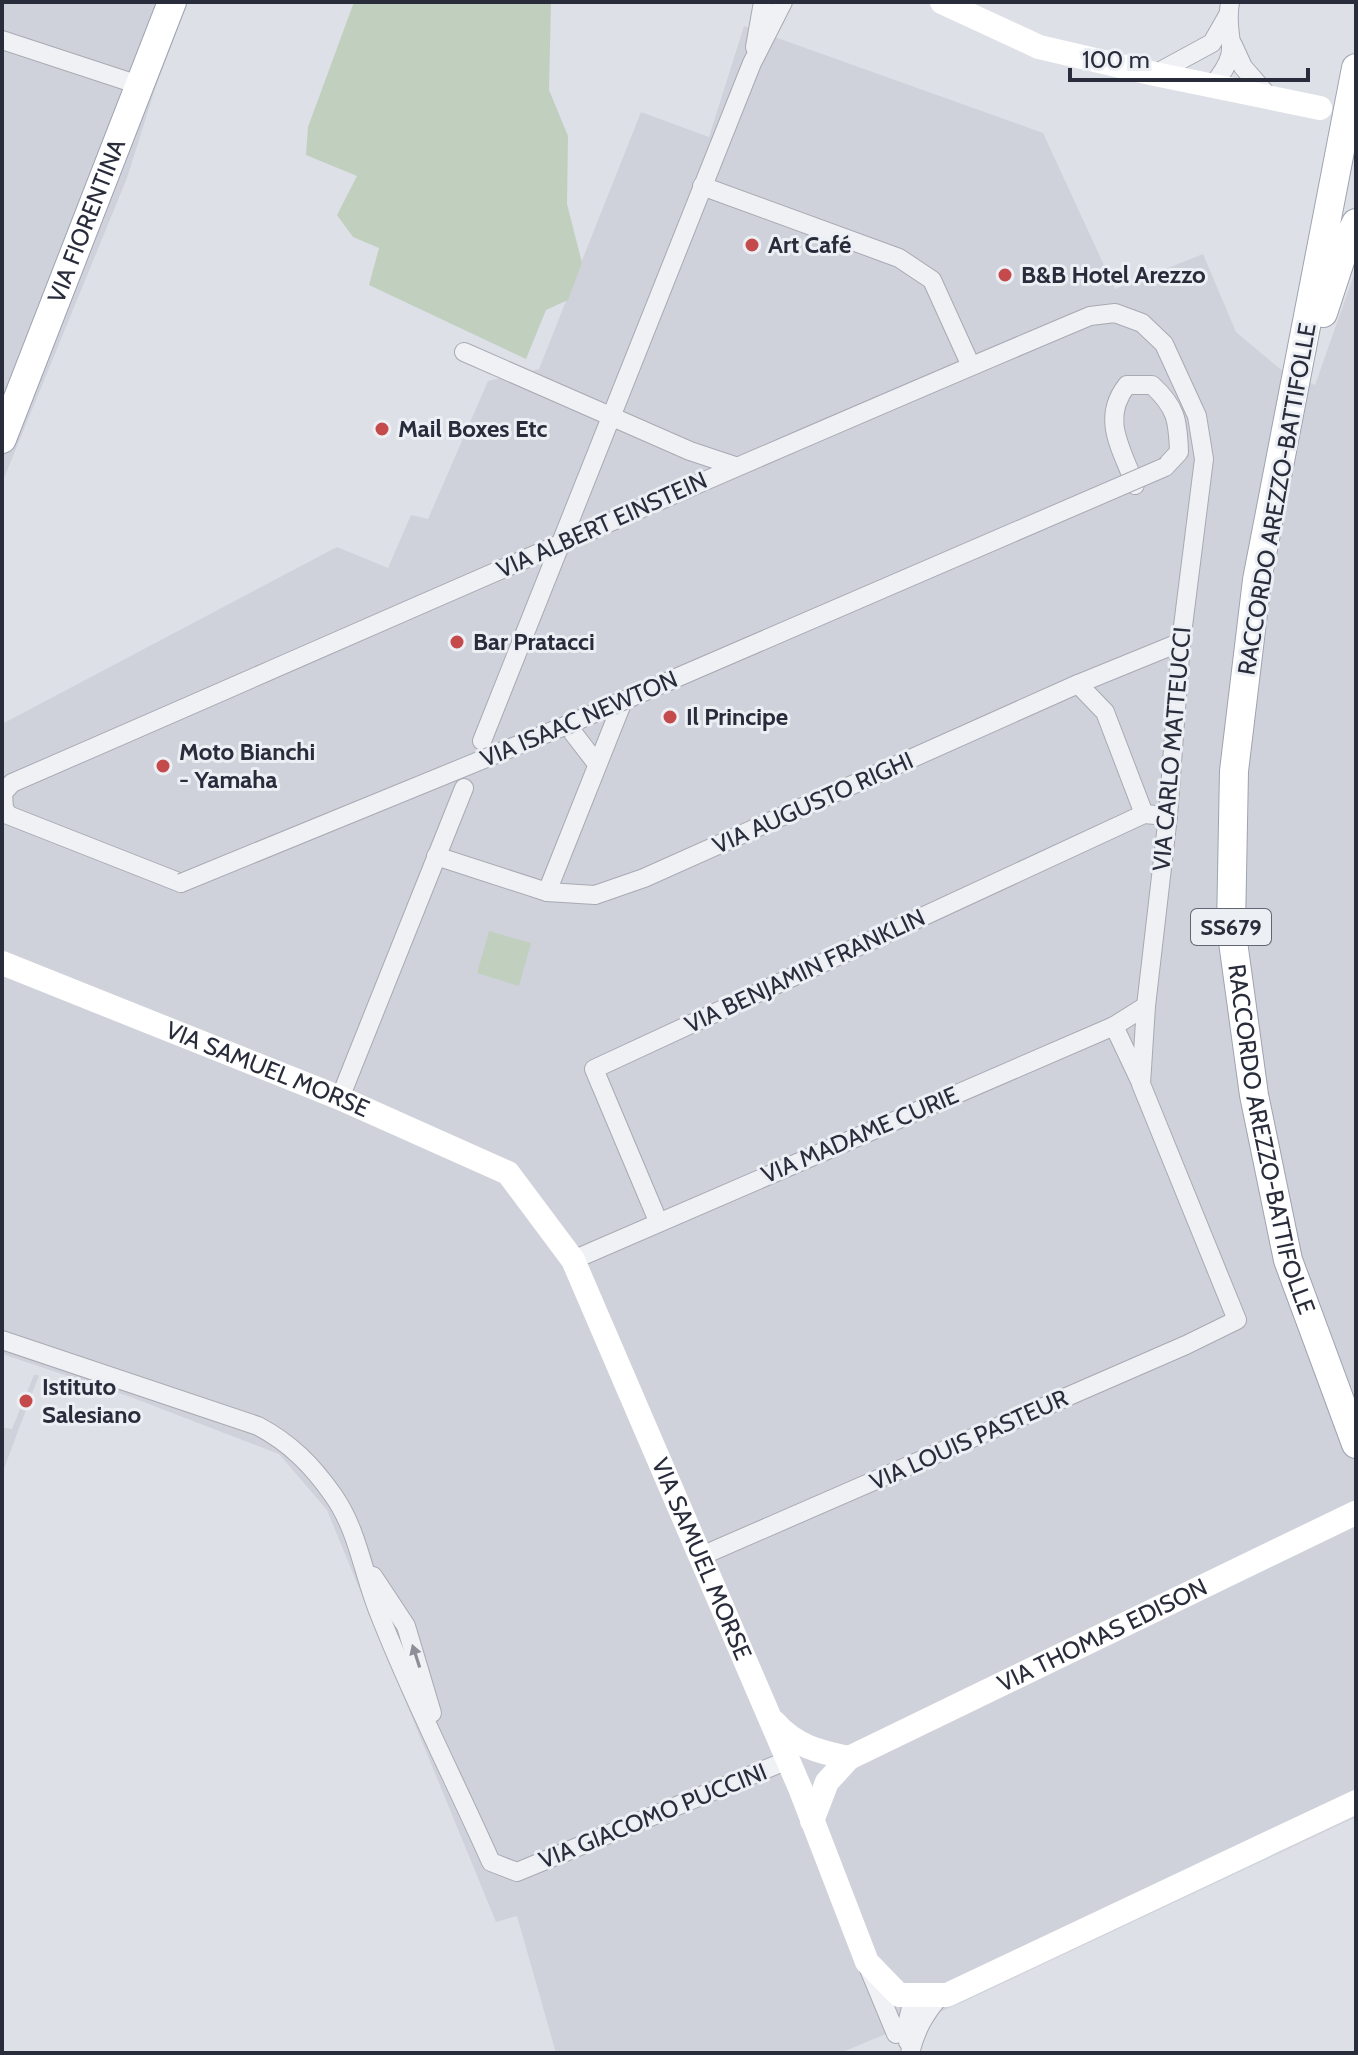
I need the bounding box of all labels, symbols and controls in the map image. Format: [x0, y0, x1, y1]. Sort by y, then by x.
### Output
scale bar [1070, 32, 1308, 82]
text: 100 m [1082, 45, 1150, 74]
street label: VIA FIORENTINA [41, 134, 131, 307]
place label: Art Café [768, 230, 851, 259]
marker: Art Café [743, 236, 761, 254]
place label: B&B Hotel Arezzo [1021, 260, 1206, 289]
marker: B&B Hotel Arezzo [996, 266, 1014, 284]
street label: RACCORDO AREZZO-BATTIFOLLE [1231, 321, 1322, 677]
place label: Mail Boxes Etc [398, 414, 547, 443]
marker: Mail Boxes Etc [373, 420, 391, 438]
street label: VIA ALBERT EINSTEIN [492, 465, 711, 584]
street label: VIA CARLO MATTEUCCI [1146, 626, 1197, 872]
place label: Bar Pratacci [473, 627, 595, 656]
marker: Bar Pratacci [448, 633, 466, 651]
street label: VIA ISAAC NEWTON [476, 664, 682, 773]
place label: Il Principe [686, 702, 788, 731]
marker: Il Principe [661, 708, 679, 726]
place label: Moto Bianchi - Yamaha [179, 737, 315, 794]
street label: VIA AUGUSTO RIGHI [708, 745, 917, 860]
marker: Moto Bianchi - Yamaha [154, 757, 172, 775]
street label: VIA BENJAMIN FRANKLIN [680, 902, 929, 1039]
road number: SS679 [1191, 909, 1271, 945]
street label: RACCORDO AREZZO-BATTIFOLLE [1222, 962, 1322, 1318]
street label: VIA SAMUEL MORSE [162, 1015, 374, 1123]
street label: VIA MADAME CURIE [757, 1080, 963, 1189]
place label: Istituto Salesiano [42, 1372, 142, 1429]
street label: VIA LOUIS PASTEUR [865, 1383, 1073, 1496]
marker: Istituto Salesiano [17, 1392, 35, 1410]
street label: VIA SAMUEL MORSE [646, 1453, 758, 1664]
street label: VIA THOMAS EDISON [993, 1572, 1212, 1698]
one-way arrow [410, 1643, 422, 1667]
street label: VIA GIACOMO PUCCINI [535, 1757, 771, 1875]

